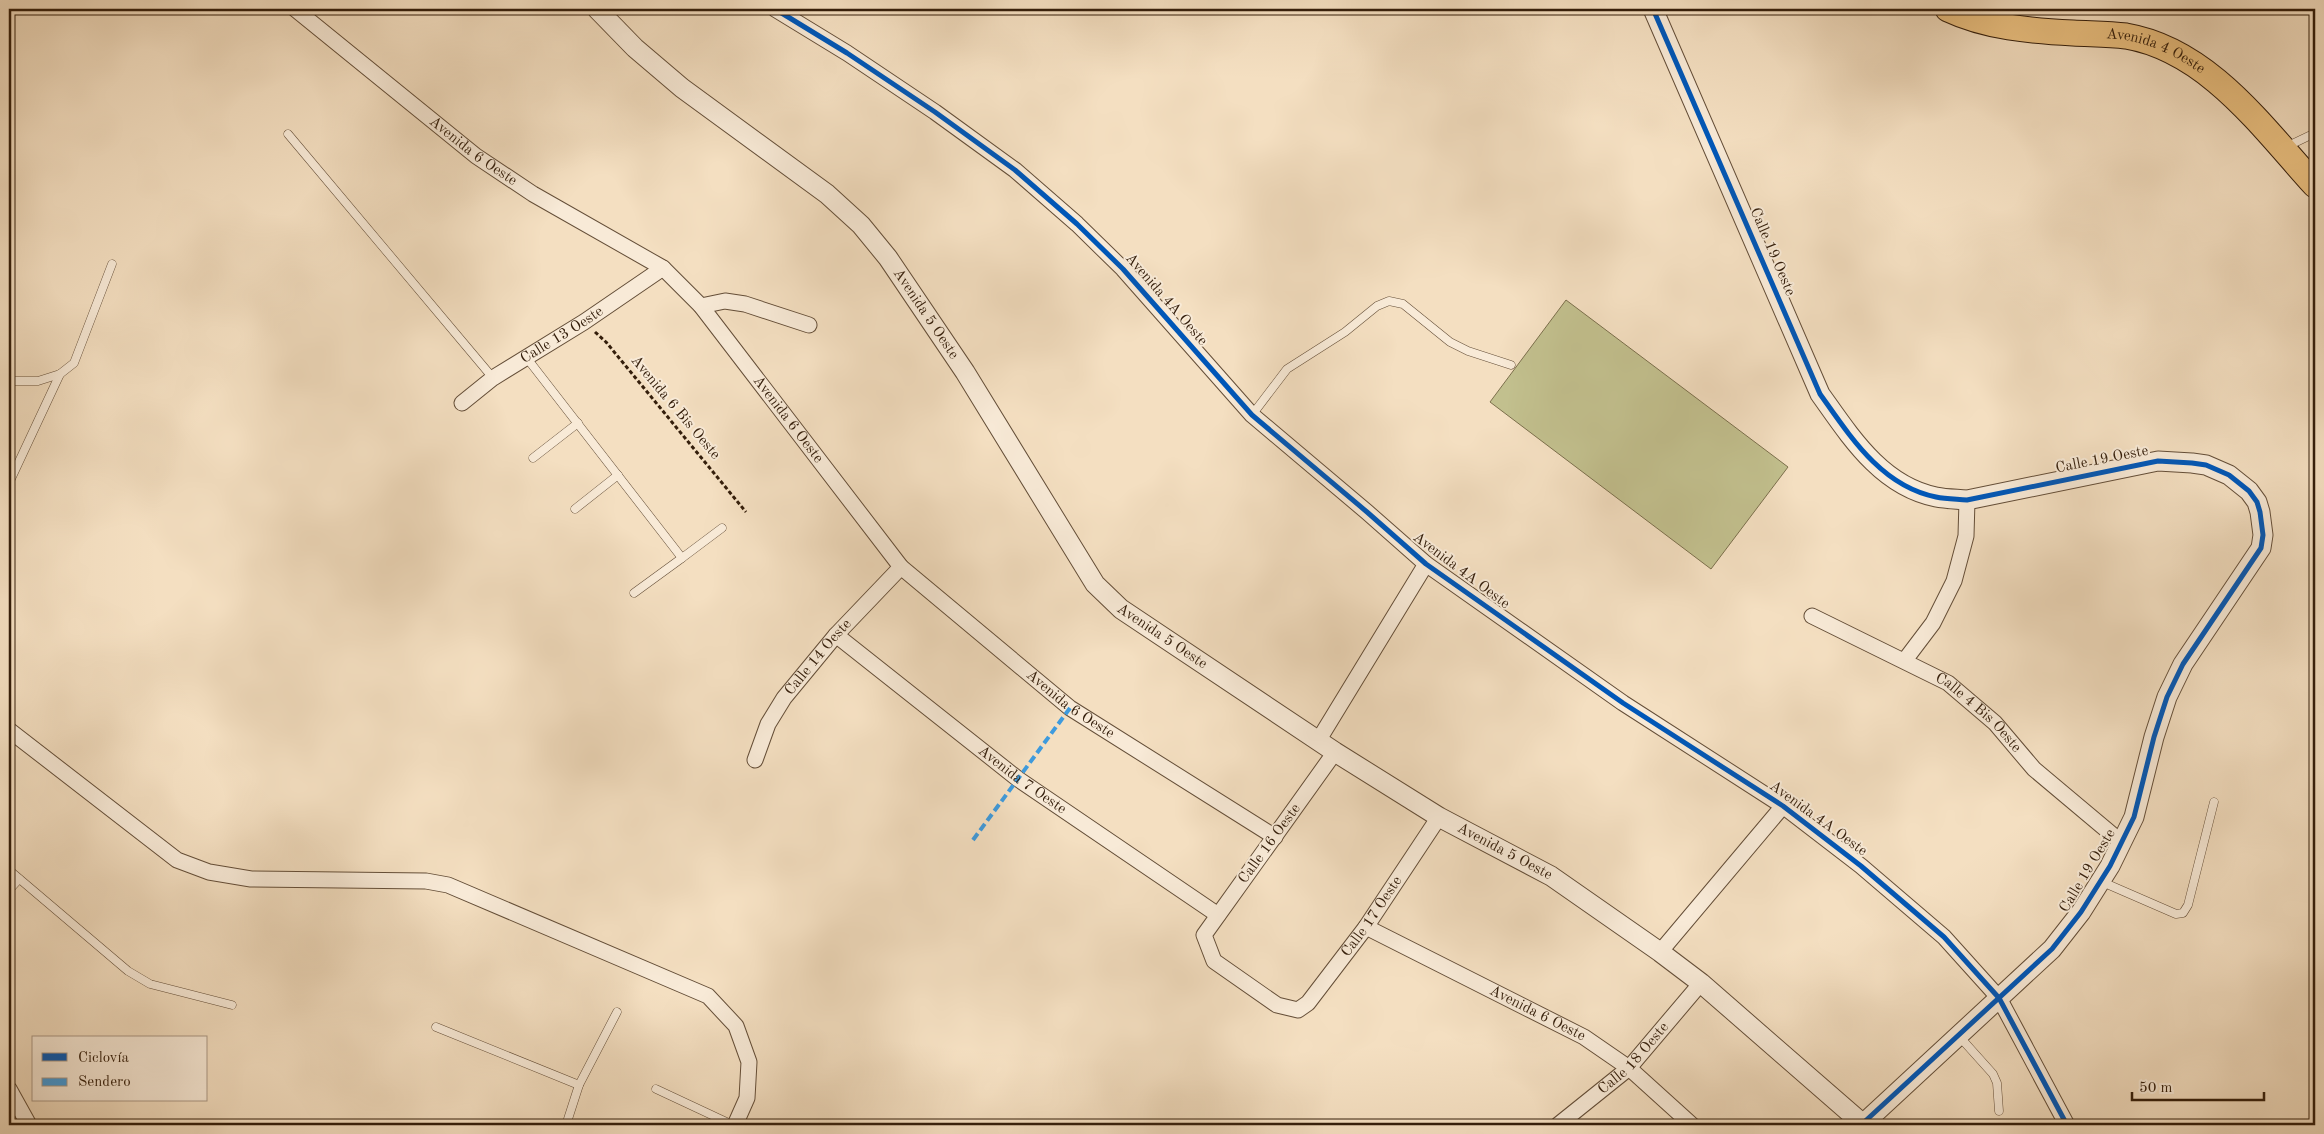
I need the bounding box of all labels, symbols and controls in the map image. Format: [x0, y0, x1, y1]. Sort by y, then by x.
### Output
street label: Avenida 4 Oeste [2106, 27, 2208, 77]
street label: Avenida 6 Oeste [426, 114, 520, 189]
street label: Calle 19 Oeste [1747, 206, 1797, 298]
street label: Avenida 4A Oeste [1122, 251, 1210, 349]
street label: Avenida 5 Oeste [890, 266, 962, 362]
street label: Calle 13 Oeste [518, 304, 606, 367]
street label: Avenida 6 Bis Oeste [627, 353, 723, 463]
street label: Avenida 6 Oeste [750, 373, 826, 466]
street label: Calle 19 Oeste [2054, 444, 2150, 476]
street label: Avenida 4A Oeste [1410, 530, 1512, 612]
street label: Avenida 5 Oeste [1114, 601, 1210, 672]
street label: Calle 14 Oeste [782, 616, 854, 698]
street label: Avenida 6 Oeste [1023, 667, 1117, 741]
street label: Calle 4 Bis Oeste [1933, 671, 2024, 755]
street label: Avenida 7 Oeste [975, 743, 1069, 817]
street label: Avenida 4A Oeste [1766, 779, 1870, 859]
street label: Calle 16 Oeste [1236, 801, 1304, 887]
street label: Avenida 5 Oeste [1455, 820, 1555, 883]
street label: Calle 19 Oeste [2057, 827, 2119, 915]
street label: Calle 17 Oeste [1339, 874, 1405, 960]
street label: Avenida 6 Oeste [1487, 983, 1588, 1044]
street label: Calle 18 Oeste [1595, 1019, 1672, 1097]
legend [32, 1036, 208, 1102]
text: Ciclovía [78, 1051, 130, 1066]
scale bar [2132, 1069, 2264, 1101]
text: Sendero [78, 1075, 131, 1090]
text: 50 m [2139, 1081, 2173, 1096]

